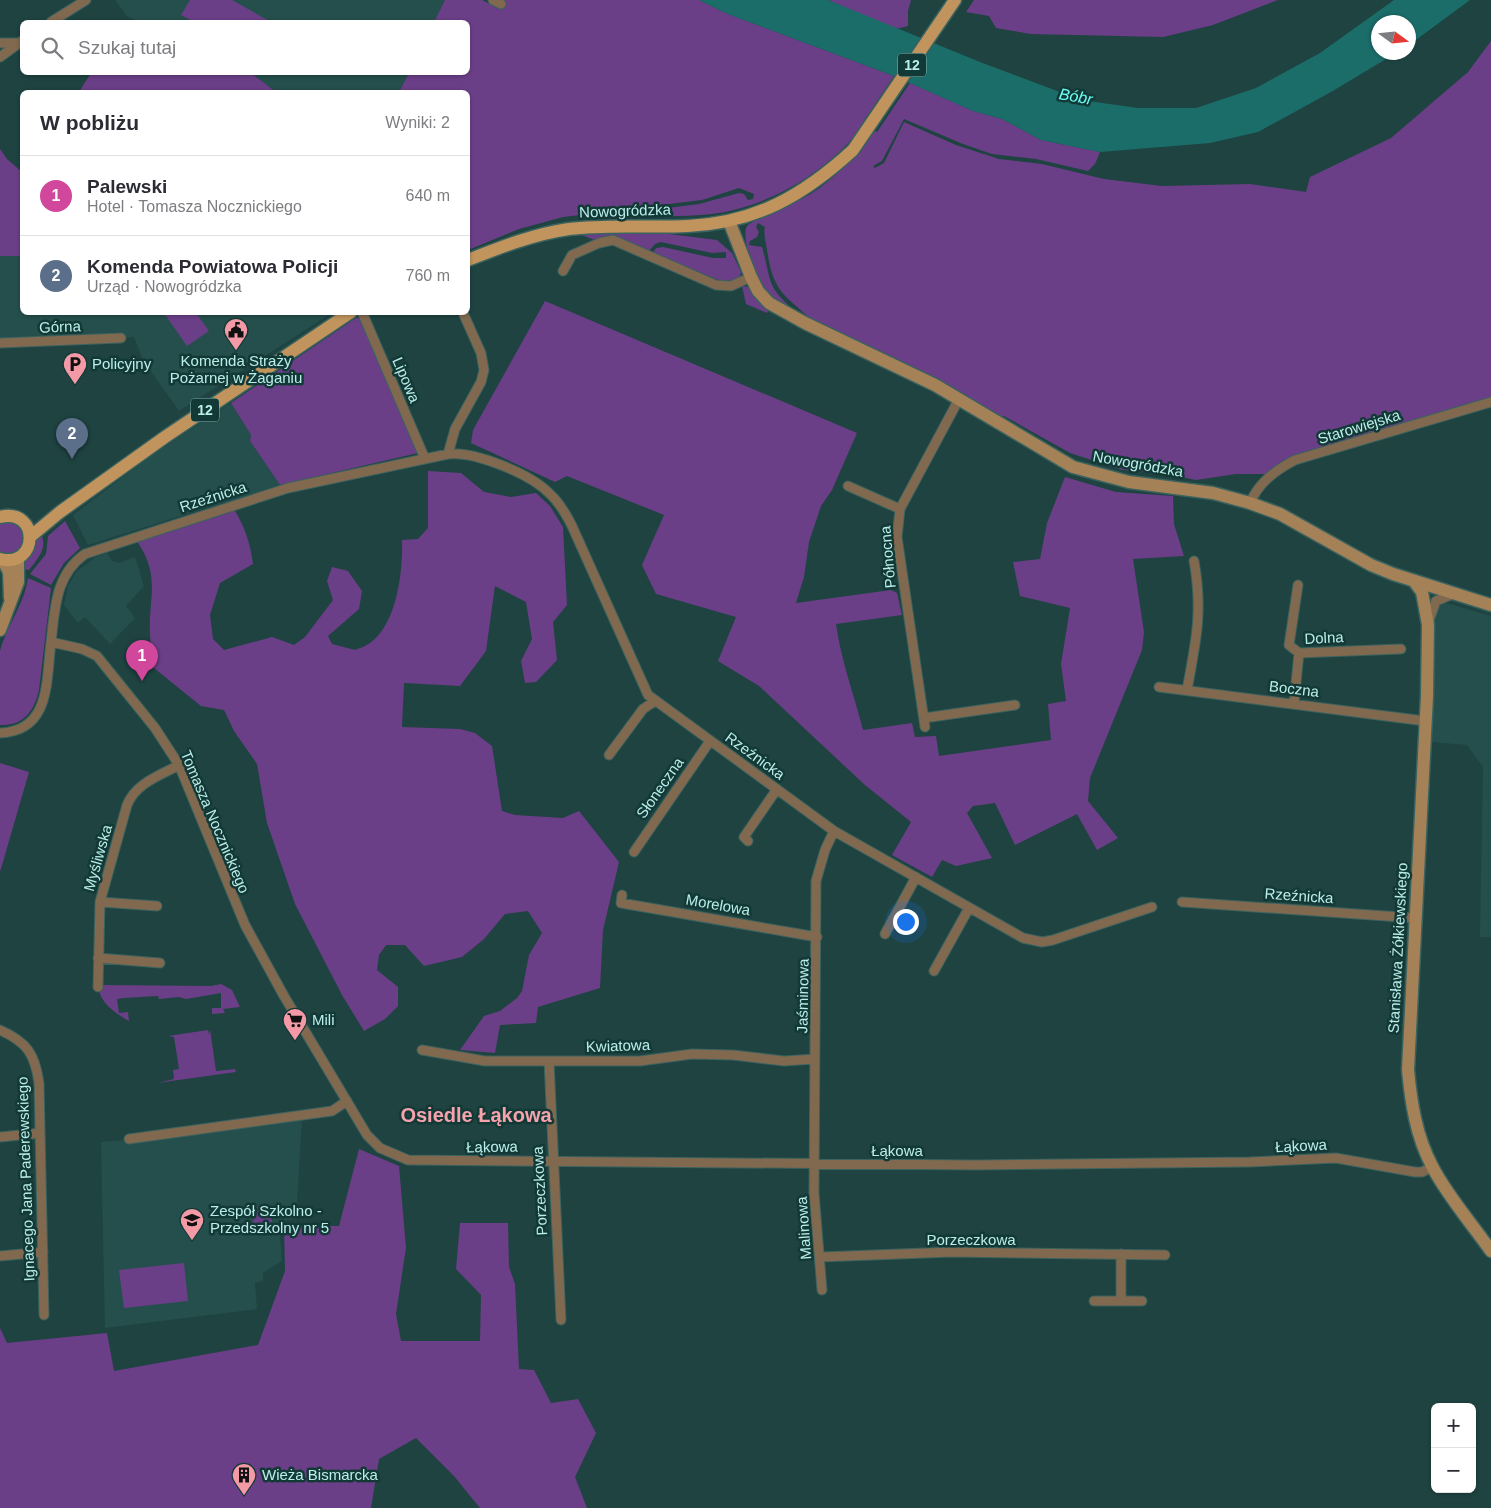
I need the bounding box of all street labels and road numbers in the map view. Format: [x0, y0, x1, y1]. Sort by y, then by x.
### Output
road number: 12 [898, 54, 926, 76]
street label: Nowogródzka [579, 200, 672, 221]
street label: Górna [39, 317, 82, 336]
street label: Lipowa [389, 355, 424, 406]
road number: 12 [191, 398, 219, 422]
street label: Starowiejska [1316, 406, 1403, 447]
street label: Nowogródzka [1091, 447, 1185, 480]
street label: Rzeźnicka [177, 478, 249, 515]
street label: Północna [876, 524, 899, 589]
street label: Dolna [1304, 628, 1345, 647]
street label: Boczna [1268, 677, 1321, 700]
street label: Rzeźnicka [722, 728, 789, 783]
street label: Tomasza Nocznickiego [178, 748, 253, 896]
street label: Słoneczna [633, 754, 687, 821]
street label: Myśliwska [80, 822, 115, 893]
street label: Stanisława Żółkiewskiego [1385, 862, 1410, 1034]
street label: Rzeźnicka [1264, 885, 1335, 906]
street label: Morelowa [685, 890, 752, 919]
street label: Jaśminowa [793, 958, 812, 1034]
street label: Kwiatowa [586, 1036, 651, 1055]
street label: Ignacego Jana Paderewskiego [13, 1076, 38, 1282]
street label: Łąkowa [1275, 1136, 1328, 1155]
street label: Łąkowa [466, 1138, 519, 1155]
street label: Łąkowa [871, 1142, 924, 1159]
street label: Porzeczkowa [529, 1145, 550, 1236]
street label: Malinowa [793, 1195, 814, 1260]
street label: Porzeczkowa [926, 1231, 1016, 1248]

